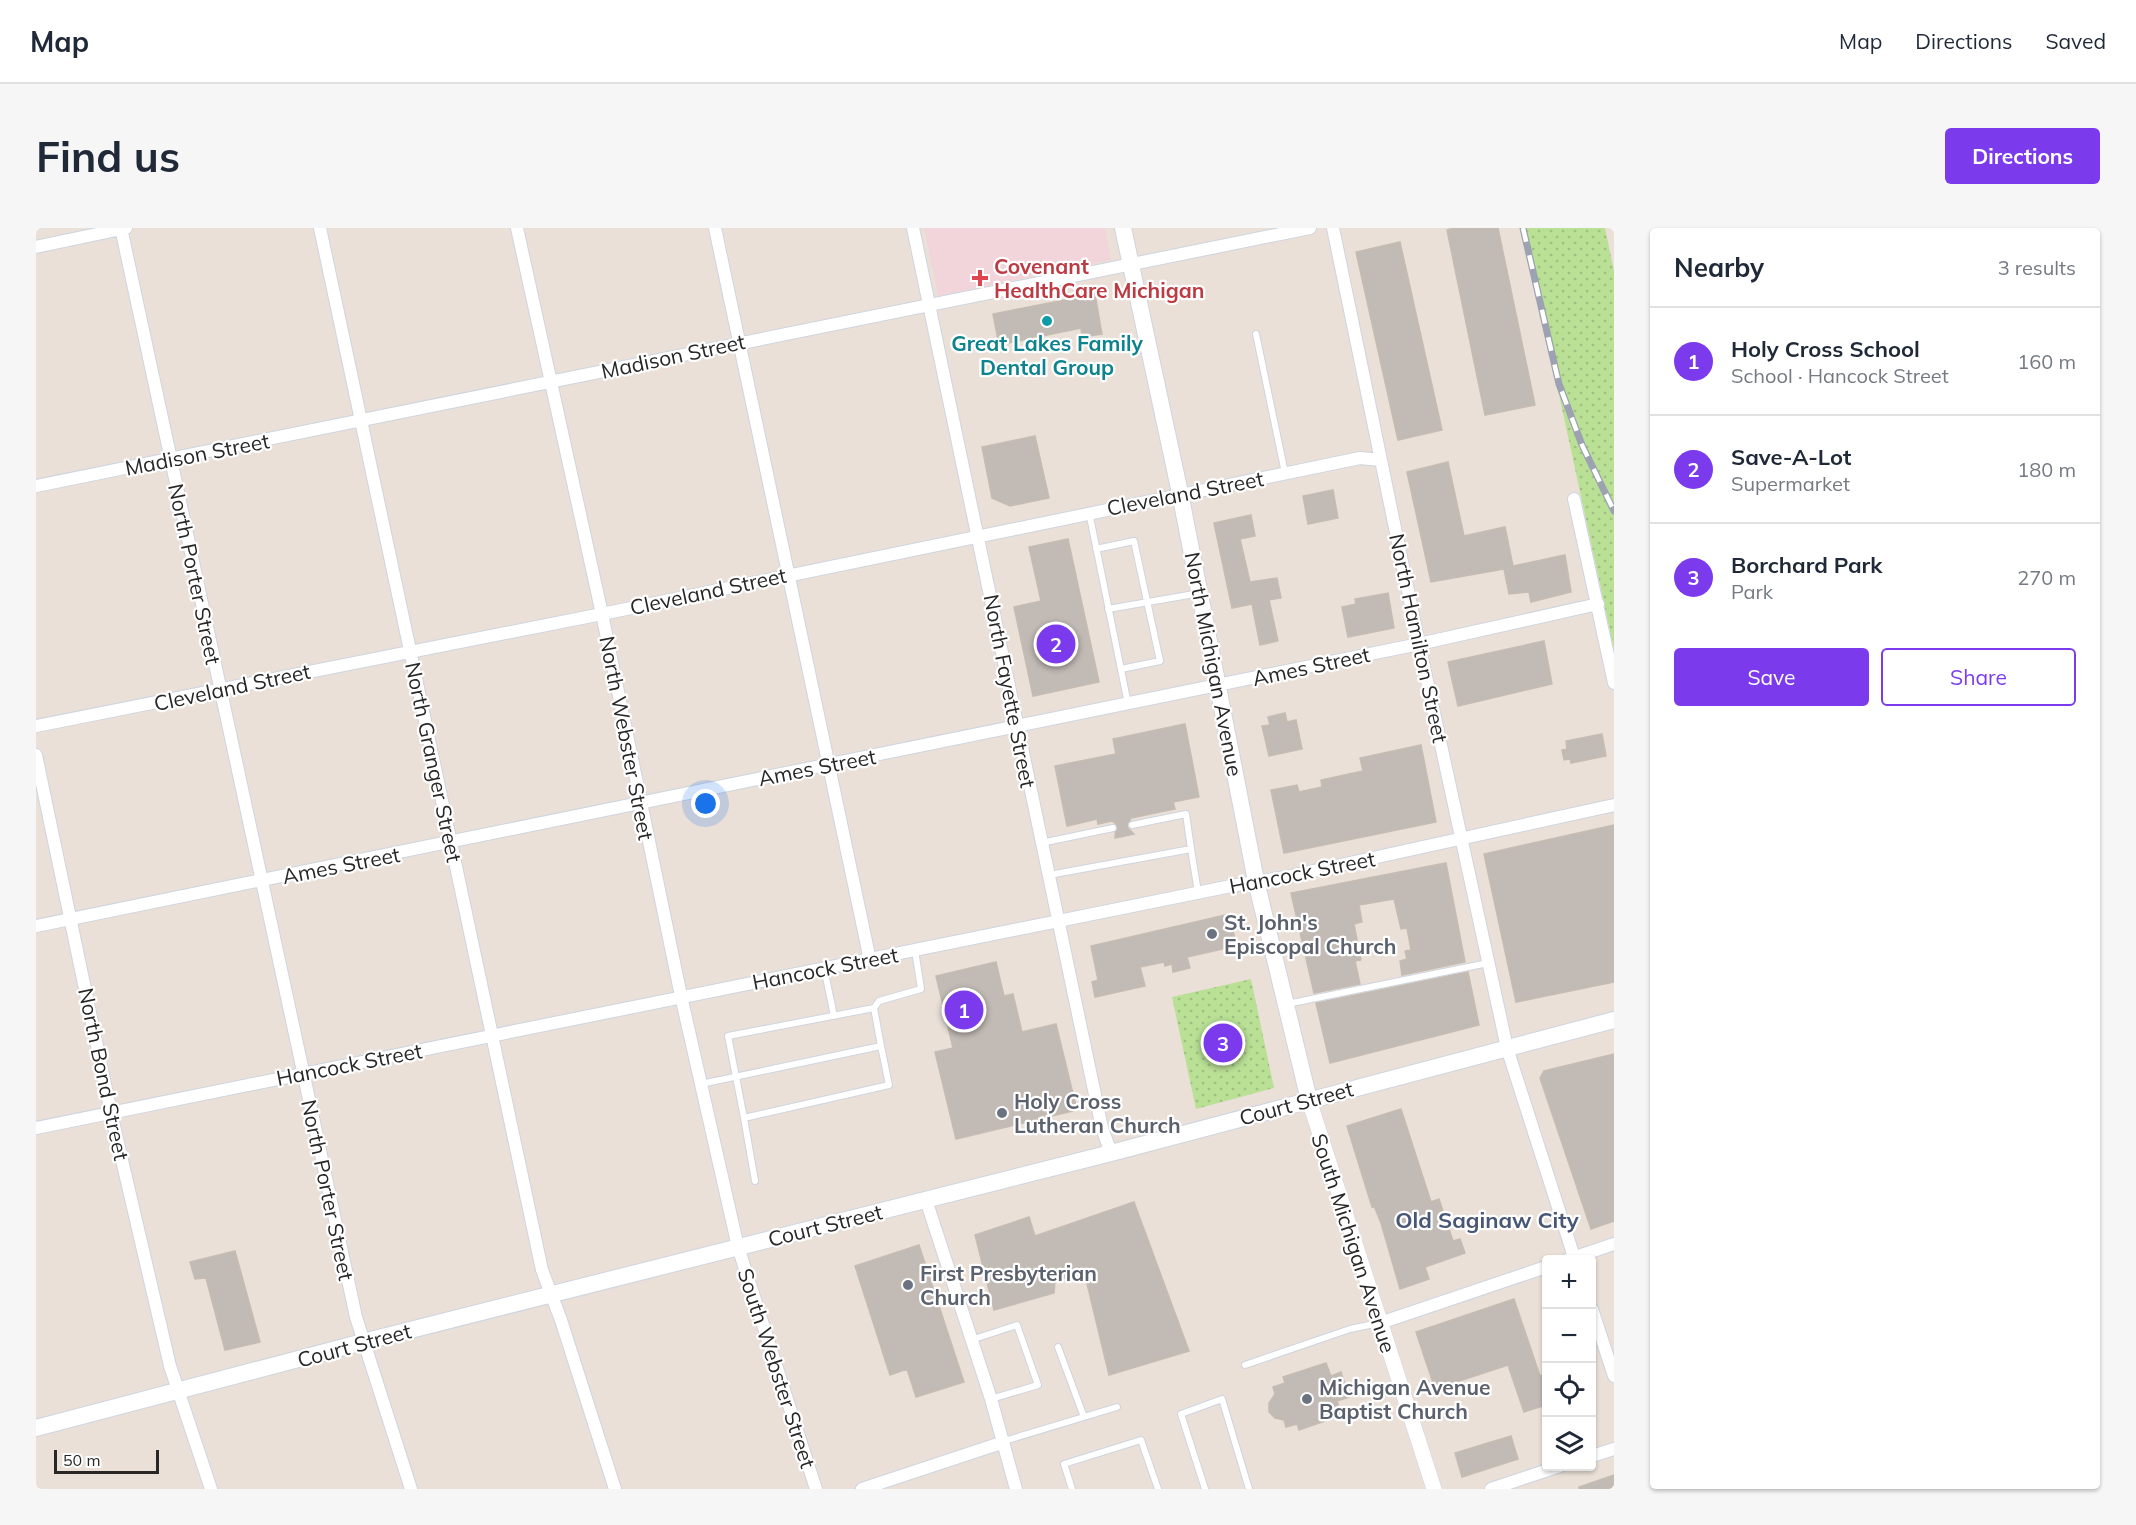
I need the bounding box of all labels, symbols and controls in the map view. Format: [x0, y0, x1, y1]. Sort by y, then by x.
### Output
text: Map [30, 24, 89, 59]
text: Map [1839, 28, 1882, 54]
text: Directions [1915, 28, 2012, 54]
text: Saved [2045, 28, 2106, 54]
button: Directions [1945, 128, 2100, 184]
text: Find us [36, 130, 180, 183]
text: Nearby [1674, 251, 1764, 284]
place label: Covenant HealthCare Michigan [994, 253, 1204, 303]
text: 3 results [1998, 255, 2076, 280]
marker: Covenant HealthCare Michigan [971, 269, 989, 287]
marker: Great Lakes Family Dental Group [1040, 314, 1054, 328]
street label: Madison Street [599, 328, 747, 384]
place label: Great Lakes Family Dental Group [951, 330, 1143, 380]
text: Holy Cross School [1731, 335, 1920, 363]
text: 1 [1688, 349, 1700, 374]
text: 160 m [2017, 349, 2076, 374]
text: School · Hancock Street [1731, 363, 1949, 388]
street label: Madison Street [123, 427, 271, 481]
text: Save-A-Lot [1731, 443, 1851, 471]
text: 2 [1688, 457, 1700, 482]
text: 180 m [2017, 457, 2076, 482]
street label: Cleveland Street [1104, 465, 1266, 521]
text: Supermarket [1731, 471, 1850, 496]
street label: North Porter Street [163, 481, 227, 667]
street label: North Hamilton Street [1384, 531, 1454, 745]
street label: North Michigan Avenue [1179, 550, 1249, 778]
text: Borchard Park [1731, 551, 1882, 579]
street label: Cleveland Street [627, 562, 789, 620]
text: 3 [1688, 565, 1700, 590]
text: 270 m [2017, 565, 2076, 590]
text: Park [1731, 579, 1773, 604]
street label: North Fayette Street [978, 592, 1042, 790]
pin: 2 [1036, 622, 1076, 666]
street label: North Webster Street [594, 634, 660, 842]
street label: Ames Street [1250, 641, 1372, 691]
button: Save [1674, 648, 1869, 706]
button: Share [1881, 648, 2076, 706]
street label: Cleveland Street [151, 658, 313, 716]
street label: North Granger Street [400, 660, 468, 864]
street label: Ames Street [756, 743, 878, 791]
your location [691, 789, 720, 818]
street label: Ames Street [280, 841, 402, 889]
street label: Hancock Street [1227, 845, 1377, 899]
place label: St. John's Episcopal Church [1224, 909, 1397, 959]
marker: St. John's Episcopal Church [1205, 927, 1219, 941]
street label: Hancock Street [750, 941, 900, 995]
street label: North Bond Street [73, 985, 135, 1163]
pin: 1 [944, 988, 984, 1032]
pin: 3 [1204, 1020, 1242, 1066]
street label: Hancock Street [274, 1037, 424, 1091]
street label: Court Street [1236, 1075, 1356, 1131]
place label: Holy Cross Lutheran Church [1014, 1088, 1181, 1138]
street label: North Porter Street [296, 1097, 360, 1283]
marker: Holy Cross Lutheran Church [995, 1106, 1009, 1120]
street label: South Michigan Avenue [1306, 1130, 1402, 1356]
street label: Court Street [765, 1198, 885, 1252]
district label: Old Saginaw City [1395, 1206, 1579, 1234]
map controls [1542, 1255, 1596, 1471]
button: + [1542, 1255, 1596, 1309]
place label: First Presbyterian Church [920, 1260, 1097, 1310]
street label: South Webster Street [732, 1265, 822, 1471]
marker: First Presbyterian Church [901, 1278, 915, 1292]
button: − [1542, 1309, 1596, 1363]
street label: Court Street [294, 1317, 414, 1373]
button: locate [1542, 1363, 1596, 1417]
place label: Michigan Avenue Baptist Church [1319, 1374, 1491, 1424]
marker: Michigan Avenue Baptist Church [1300, 1392, 1314, 1406]
button: layers [1542, 1417, 1596, 1471]
scale bar [54, 1447, 159, 1474]
text: 50 m [63, 1450, 100, 1470]

